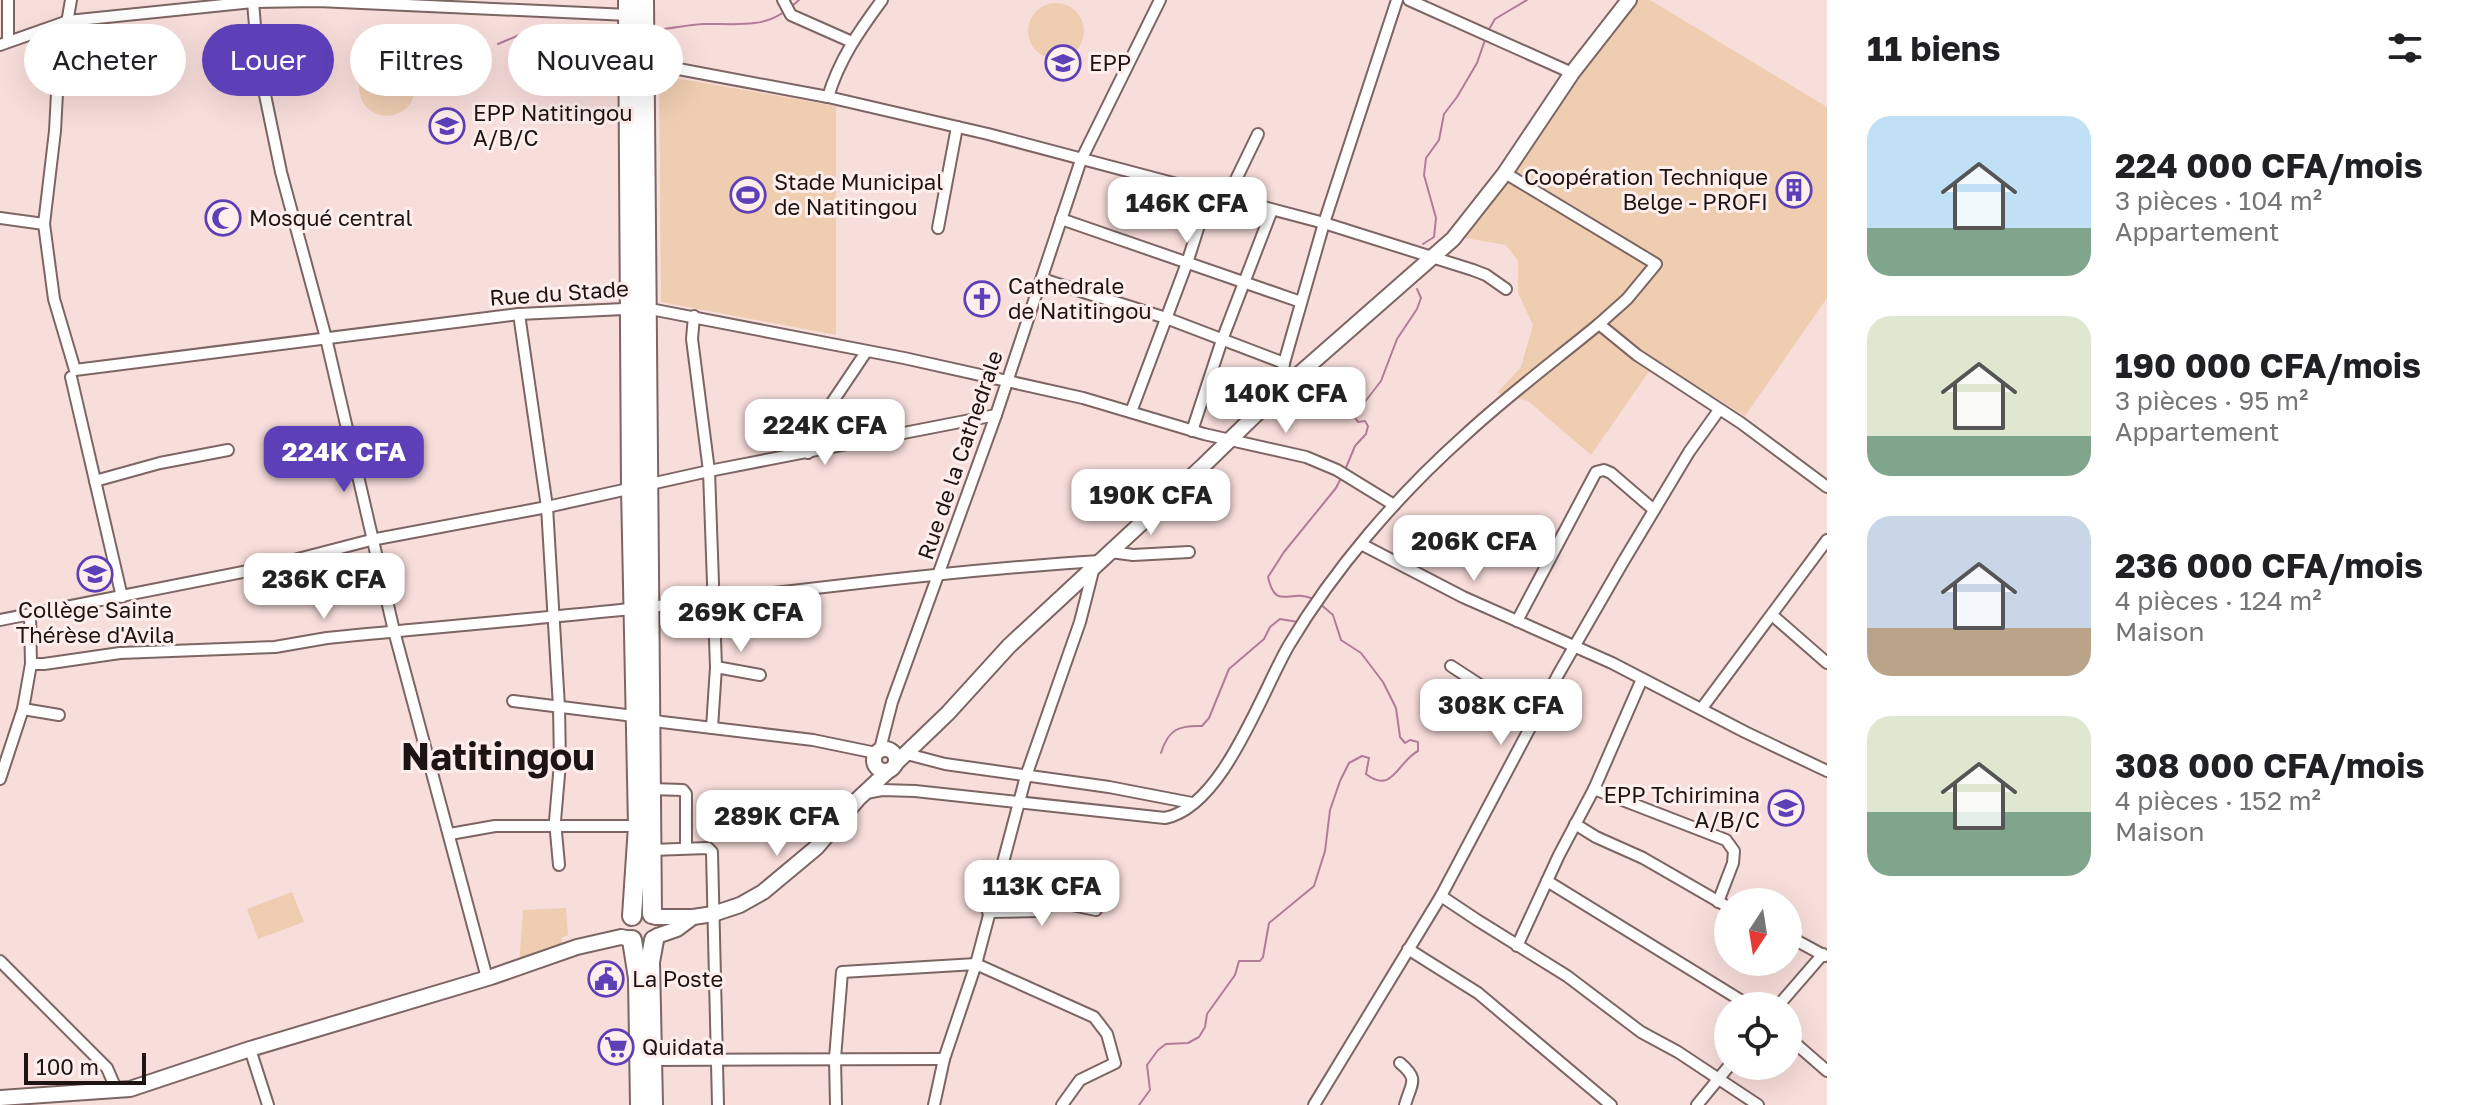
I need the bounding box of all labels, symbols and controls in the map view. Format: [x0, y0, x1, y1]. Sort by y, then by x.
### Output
chip: Acheter [24, 24, 186, 96]
chip: Louer [202, 24, 334, 96]
chip: Filtres [350, 24, 492, 96]
chip: Nouveau [508, 24, 683, 96]
icon: filters [2383, 26, 2427, 70]
text: 11 biens [1867, 28, 2000, 68]
school or university icon: EPP [1044, 44, 1082, 82]
place label: EPP [1089, 49, 1131, 76]
place label: EPP Natitingou A/B/C [473, 99, 633, 151]
school or university icon: EPP Natitingou A/B/C [428, 107, 466, 145]
text: 224 000 CFA/mois [2115, 145, 2423, 185]
icon: home [1931, 148, 2027, 244]
place label: Coopération Technique Belge - PROFI [1524, 163, 1768, 215]
place label: Stade Municipal de Natitingou [774, 168, 943, 220]
building icon: Coopération Technique Belge - PROFI [1775, 171, 1813, 209]
sports icon: Stade Municipal de Natitingou [729, 176, 767, 214]
pin: 146K CFA [1104, 177, 1270, 245]
text: 3 pièces · 104 m² [2115, 185, 2322, 216]
text: 146K CFA [1126, 187, 1248, 218]
mosque icon: Mosqué central [204, 199, 242, 237]
place label: Mosqué central [249, 204, 413, 231]
text: Appartement [2115, 216, 2279, 247]
place label: Cathedrale de Natitingou [1008, 272, 1152, 324]
street label: Rue du Stade [488, 274, 630, 311]
church icon: Cathedrale de Natitingou [963, 280, 1001, 318]
text: 190 000 CFA/mois [2115, 345, 2421, 385]
street label: Rue de la Cathedrale [911, 347, 1008, 563]
icon: home [1931, 348, 2027, 444]
pin: 140K CFA [1203, 367, 1369, 435]
text: 140K CFA [1225, 377, 1347, 408]
text: 3 pièces · 95 m² [2115, 385, 2308, 416]
pin: 224K CFA [742, 399, 908, 467]
text: 224K CFA [763, 409, 887, 440]
text: Appartement [2115, 416, 2279, 447]
pin: 224K CFA [261, 426, 427, 494]
text: 224K CFA [282, 436, 406, 467]
pin: 190K CFA [1068, 469, 1234, 537]
text: 190K CFA [1089, 479, 1213, 510]
pin: 206K CFA [1391, 515, 1557, 583]
text: 206K CFA [1411, 525, 1537, 556]
text: 236 000 CFA/mois [2115, 545, 2423, 585]
icon: home [1931, 548, 2027, 644]
pin: 236K CFA [241, 553, 407, 621]
school or university icon: Collège Sainte Thérèse d'Avila [76, 555, 114, 593]
text: 236K CFA [262, 563, 386, 594]
text: 4 pièces · 124 m² [2115, 585, 2322, 616]
pin: 269K CFA [658, 586, 824, 654]
place label: Collège Sainte Thérèse d'Avila [16, 596, 174, 648]
text: 269K CFA [678, 596, 804, 627]
text: Maison [2115, 616, 2204, 647]
pin: 308K CFA [1418, 679, 1584, 747]
text: 308K CFA [1438, 689, 1564, 720]
district label: Natitingou [401, 733, 595, 779]
text: 308 000 CFA/mois [2115, 745, 2425, 785]
icon: home [1931, 748, 2027, 844]
place label: EPP Tchirimina A/B/C [1603, 781, 1760, 833]
text: 4 pièces · 152 m² [2115, 785, 2321, 816]
school or university icon: EPP Tchirimina A/B/C [1767, 789, 1805, 827]
pin: 289K CFA [694, 790, 860, 858]
text: 289K CFA [714, 800, 840, 831]
text: Maison [2115, 816, 2204, 847]
pin: 113K CFA [959, 860, 1125, 928]
text: 113K CFA [982, 870, 1102, 901]
north arrow [1714, 888, 1802, 976]
map controls [1714, 888, 1802, 1080]
public building icon: La Poste [587, 960, 625, 998]
place label: La Poste [632, 965, 723, 992]
button: locate [1714, 992, 1802, 1080]
supermarket icon: Quidata [597, 1028, 635, 1066]
place label: Quidata [642, 1033, 724, 1060]
scale bar [24, 1049, 146, 1085]
text: 100 m [36, 1053, 99, 1080]

